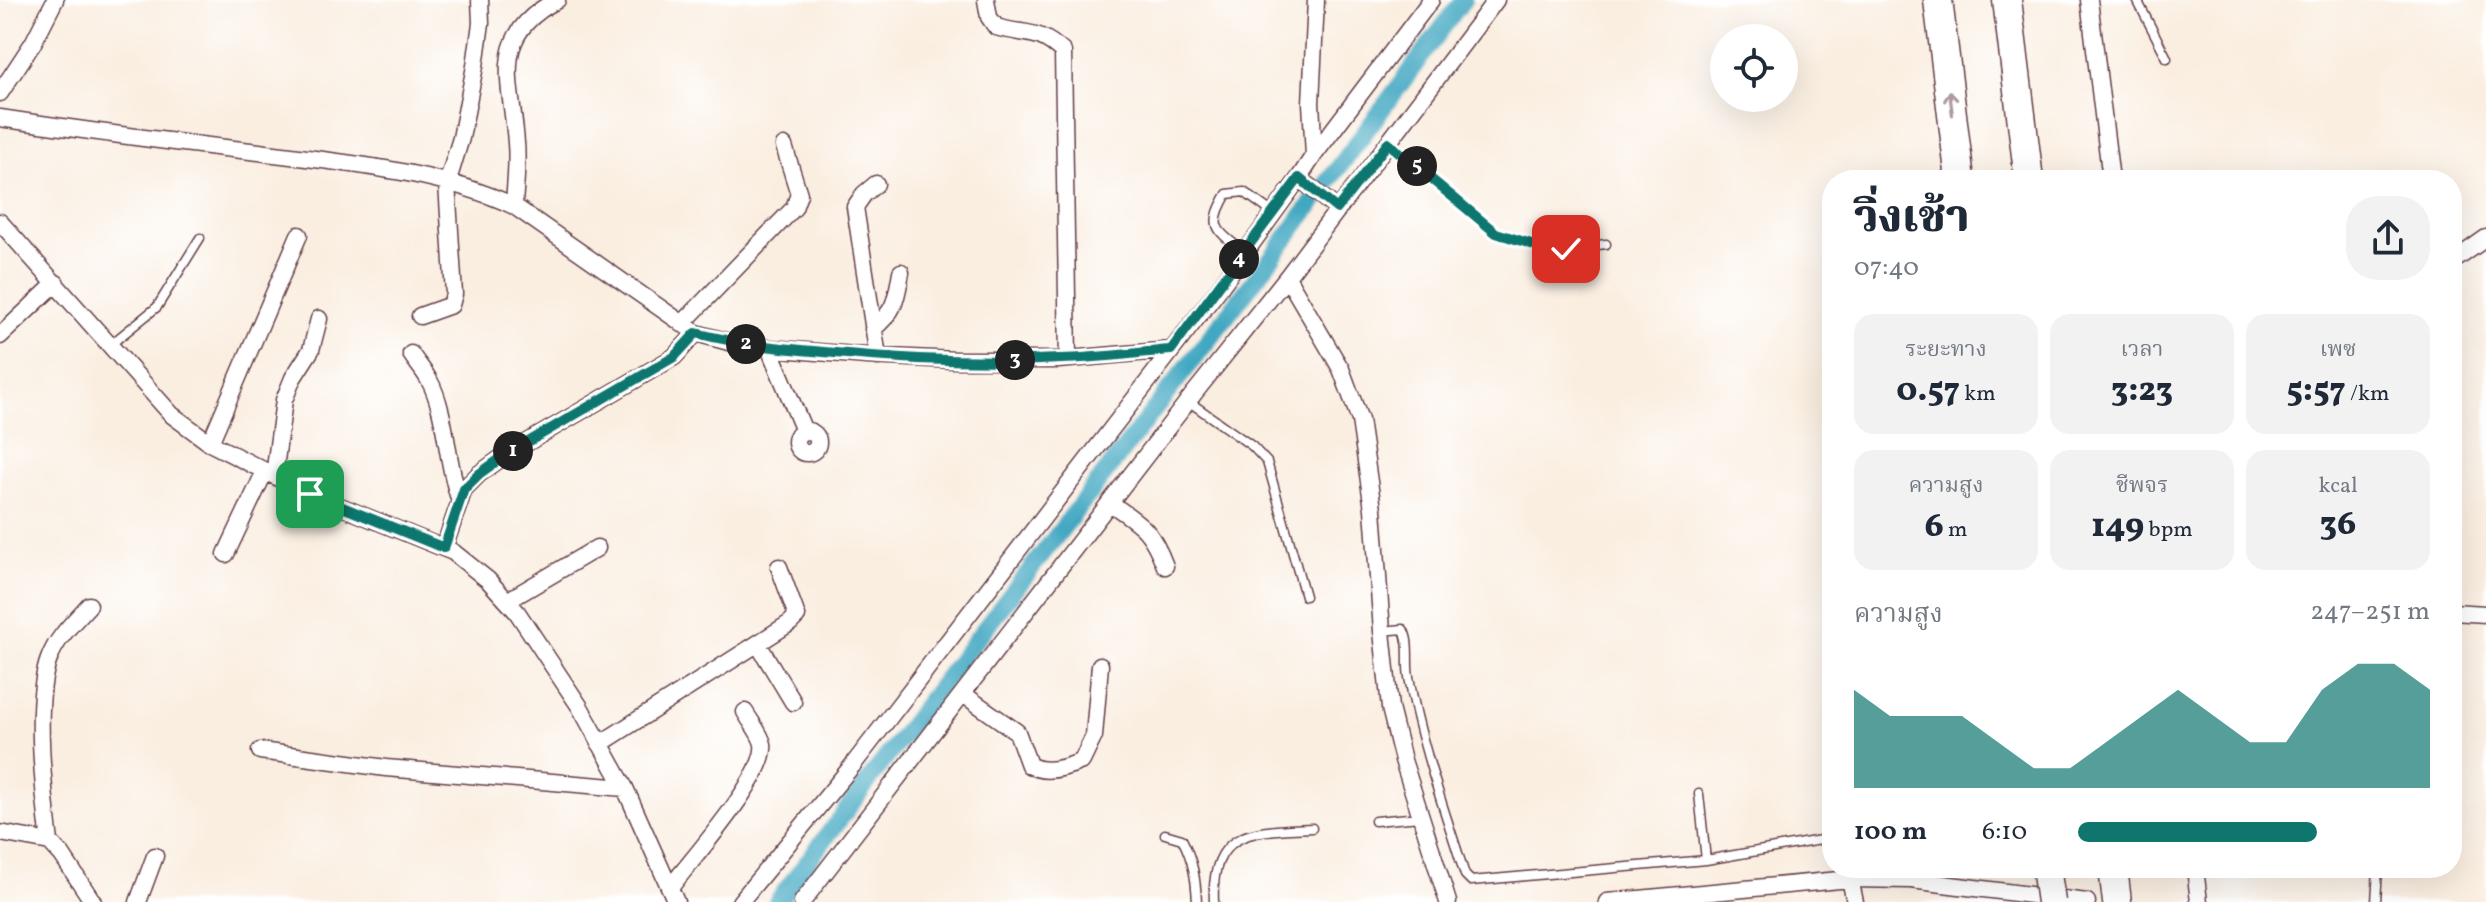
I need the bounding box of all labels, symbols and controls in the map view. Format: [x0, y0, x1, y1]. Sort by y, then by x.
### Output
map controls [1710, 24, 1798, 112]
button: locate [1710, 24, 1798, 112]
one-way arrow [1943, 90, 1958, 116]
pin: 5 [1397, 146, 1437, 186]
text: 5 [1412, 150, 1422, 181]
text: วิ่งเช้า [1854, 189, 1970, 250]
button: share [2346, 196, 2430, 280]
pin [1532, 215, 1600, 283]
icon: check [1544, 227, 1588, 271]
pin: 4 [1219, 239, 1259, 279]
text: 4 [1232, 243, 1246, 274]
text: 07:40 [1854, 250, 1919, 286]
pin: 2 [726, 324, 766, 364]
text: 2 [740, 328, 752, 359]
text: ระยะทาง [1905, 335, 1987, 366]
text: เวลา [2121, 335, 2163, 366]
text: เพซ [2320, 335, 2356, 366]
pin: 3 [995, 340, 1035, 380]
text: 3 [1009, 344, 1021, 375]
text: 0.57 [1896, 368, 1960, 415]
text: 3:23 [2111, 368, 2173, 415]
text: 5:57 [2286, 368, 2346, 415]
text: km [1960, 379, 1996, 410]
text: /km [2346, 379, 2390, 410]
pin: 1 [493, 431, 533, 471]
text: 1 [509, 435, 517, 466]
pin [276, 460, 344, 528]
text: ความสูง [1909, 471, 1984, 502]
text: ชีพจร [2116, 471, 2168, 502]
text: kcal [2318, 471, 2358, 502]
icon: arrive [288, 472, 332, 516]
text: 36 [2320, 502, 2356, 549]
text: 6 [1924, 504, 1944, 551]
text: 149 [2091, 504, 2144, 551]
text: m [1944, 515, 1968, 546]
text: bpm [2144, 515, 2193, 546]
text: 247–251 m [2310, 594, 2430, 630]
text: ความสูง [1854, 597, 1943, 633]
text: 100 m [1854, 814, 1927, 850]
text: 6:10 [1982, 814, 2027, 850]

